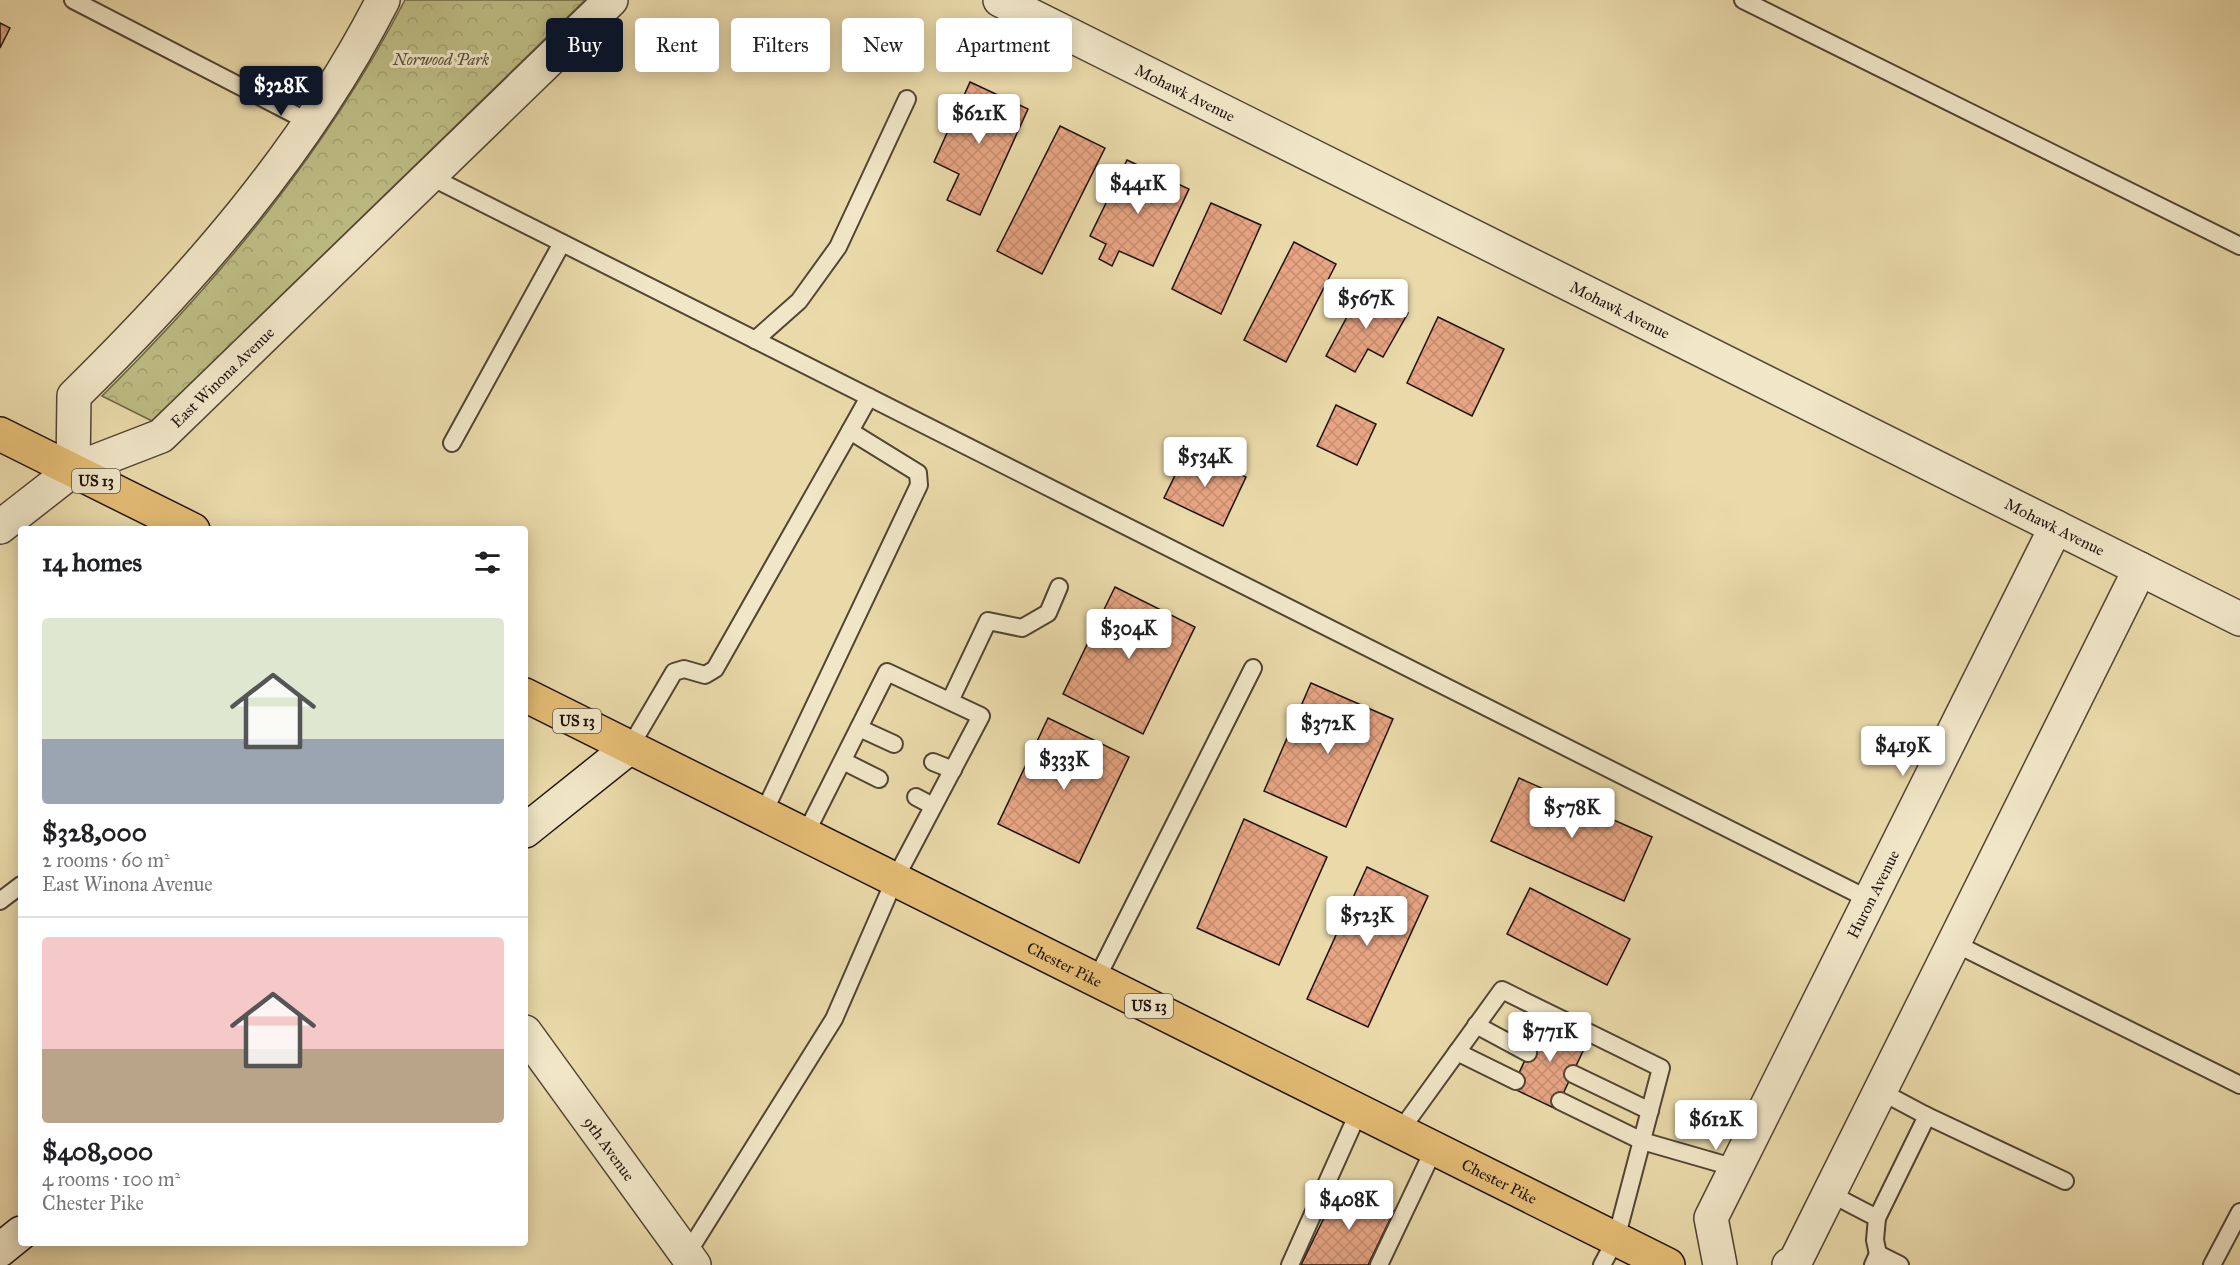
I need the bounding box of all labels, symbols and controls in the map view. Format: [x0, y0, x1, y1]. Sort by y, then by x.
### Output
chip: Buy [546, 18, 623, 72]
chip: Rent [635, 18, 719, 72]
chip: Filters [731, 18, 830, 72]
chip: New [842, 18, 924, 72]
chip: Apartment [936, 18, 1072, 72]
park label: Norwood Park [392, 50, 489, 69]
street label: Mohawk Avenue [1132, 60, 1238, 126]
pin: $328K [239, 66, 323, 117]
text: $328K [254, 73, 308, 97]
pin: $621K [937, 94, 1021, 145]
text: $621K [952, 101, 1006, 125]
pin: $441K [1096, 164, 1180, 215]
text: $441K [1110, 171, 1166, 195]
street label: Mohawk Avenue [1567, 277, 1673, 343]
pin: $567K [1324, 279, 1408, 330]
text: $567K [1338, 286, 1394, 310]
street label: East Winona Avenue [167, 323, 278, 432]
pin: $534K [1163, 437, 1247, 488]
text: $534K [1178, 444, 1232, 468]
road number: US 13 [72, 469, 120, 493]
street label: Mohawk Avenue [2001, 494, 2108, 560]
text: 14 homes [42, 546, 142, 578]
icon: filters [471, 546, 504, 579]
pin: $304K [1087, 609, 1171, 660]
text: $304K [1101, 616, 1157, 640]
icon: home [219, 657, 327, 765]
pin: $372K [1286, 704, 1370, 755]
road number: US 13 [553, 709, 601, 733]
text: $372K [1301, 711, 1355, 735]
pin: $419K [1861, 726, 1945, 777]
text: $419K [1875, 733, 1931, 757]
pin: $333K [1022, 740, 1106, 791]
text: $333K [1039, 747, 1089, 771]
pin: $578K [1530, 788, 1614, 839]
text: $578K [1544, 795, 1600, 819]
text: $328,000 [42, 816, 147, 848]
street label: Huron Avenue [1843, 847, 1903, 942]
text: 2 rooms · 60 m² [42, 848, 170, 872]
text: East Winona Avenue [42, 872, 213, 896]
pin: $523K [1325, 896, 1409, 947]
text: $523K [1340, 903, 1394, 927]
street label: Chester Pike [1024, 938, 1105, 991]
icon: home [219, 976, 327, 1084]
road number: US 13 [1125, 994, 1173, 1018]
pin: $771K [1508, 1012, 1592, 1063]
text: $771K [1522, 1019, 1578, 1043]
pin: $612K [1674, 1100, 1758, 1151]
text: $612K [1689, 1107, 1743, 1131]
street label: 9th Avenue [580, 1113, 639, 1185]
text: $408,000 [42, 1135, 153, 1167]
street label: Chester Pike [1459, 1155, 1540, 1208]
text: 4 rooms · 100 m² [42, 1167, 180, 1191]
pin: $408K [1307, 1180, 1391, 1231]
text: $408K [1319, 1187, 1379, 1211]
text: Chester Pike [42, 1191, 144, 1215]

